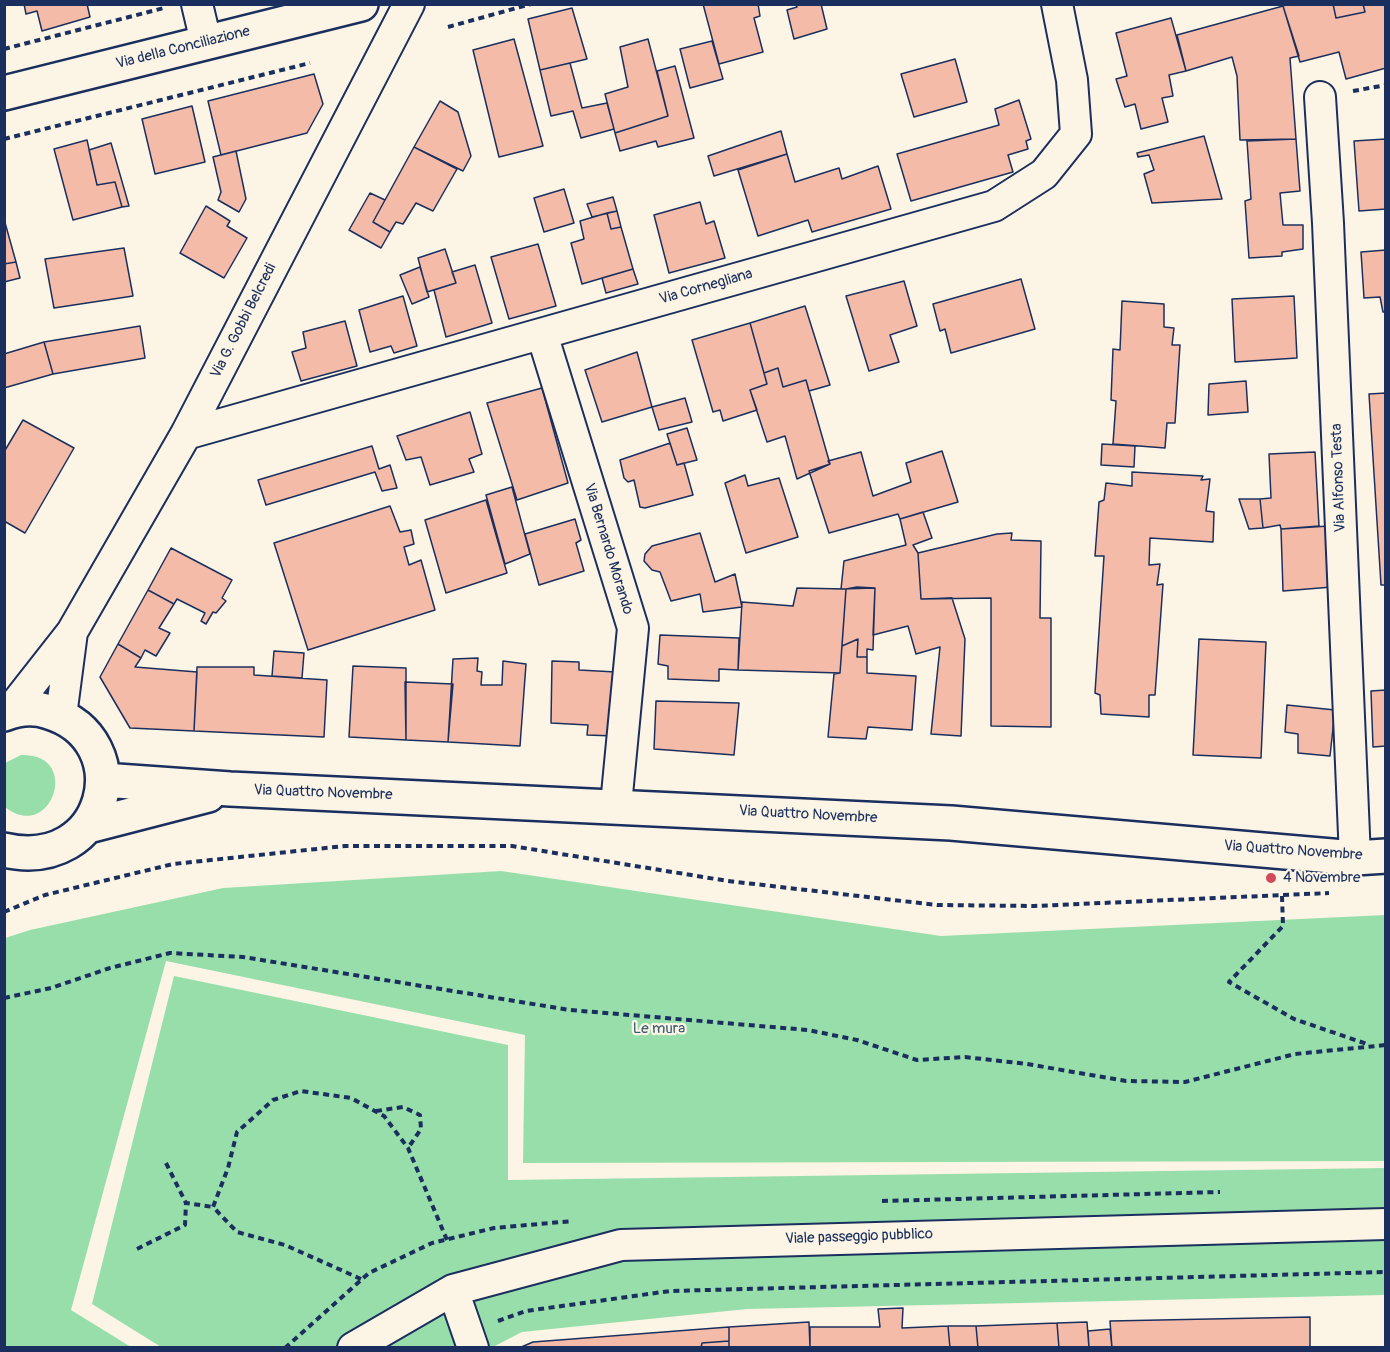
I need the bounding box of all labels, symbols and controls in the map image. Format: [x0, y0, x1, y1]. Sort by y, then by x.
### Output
street label: Via della Conciliazione [114, 23, 252, 73]
street label: Via G. Gobbi Belcredi [207, 261, 281, 381]
street label: Via Cornegliana [657, 265, 755, 309]
street label: Via Alfonso Testa [1328, 423, 1350, 533]
street label: Via Bernardo Morando [579, 481, 637, 617]
street label: Via Quattro Novembre [253, 782, 393, 804]
street label: Via Quattro Novembre [738, 802, 878, 828]
street label: Via Quattro Novembre [1223, 837, 1363, 865]
place label: 4 Novembre [1283, 869, 1360, 887]
marker: 4 Novembre [1264, 871, 1278, 885]
park label: Le mura [633, 1020, 685, 1038]
street label: Viale passeggio pubblico [785, 1225, 933, 1249]

